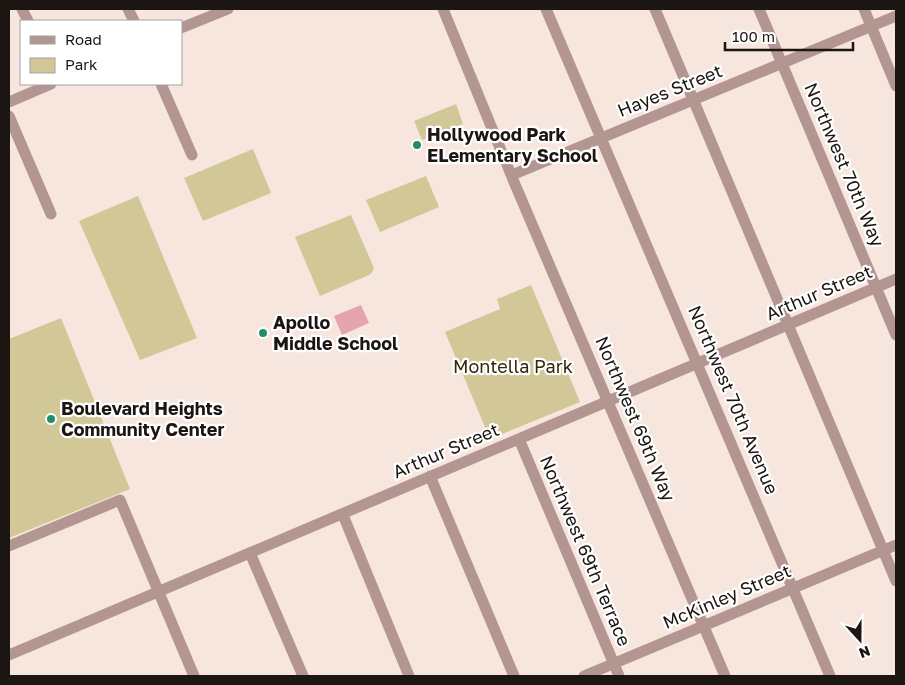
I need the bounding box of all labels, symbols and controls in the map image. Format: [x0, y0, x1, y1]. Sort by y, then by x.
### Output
legend [20, 20, 182, 85]
scale bar [725, 20, 852, 52]
text: 100 m [732, 27, 775, 45]
text: Road [65, 30, 102, 48]
text: Park [65, 55, 98, 73]
street label: Hayes Street [614, 59, 725, 121]
street label: Northwest 70th Way [800, 79, 889, 250]
place label: Hollywood Park ELementary School [427, 123, 598, 166]
marker: Hollywood Park ELementary School [411, 139, 423, 151]
street label: Arthur Street [762, 260, 875, 324]
street label: Northwest 70th Avenue [684, 302, 784, 497]
place label: Apollo Middle School [273, 311, 398, 354]
marker: Apollo Middle School [257, 327, 269, 339]
street label: Northwest 69th Way [591, 333, 681, 504]
park label: Montella Park [453, 355, 573, 377]
place label: Boulevard Heights Community Center [61, 397, 224, 440]
marker: Boulevard Heights Community Center [45, 413, 57, 425]
street label: Arthur Street [389, 418, 502, 482]
street label: Northwest 69th Terrace [536, 452, 636, 649]
street label: McKinley Street [659, 559, 794, 633]
north arrow [835, 615, 885, 665]
text: N [857, 643, 873, 662]

